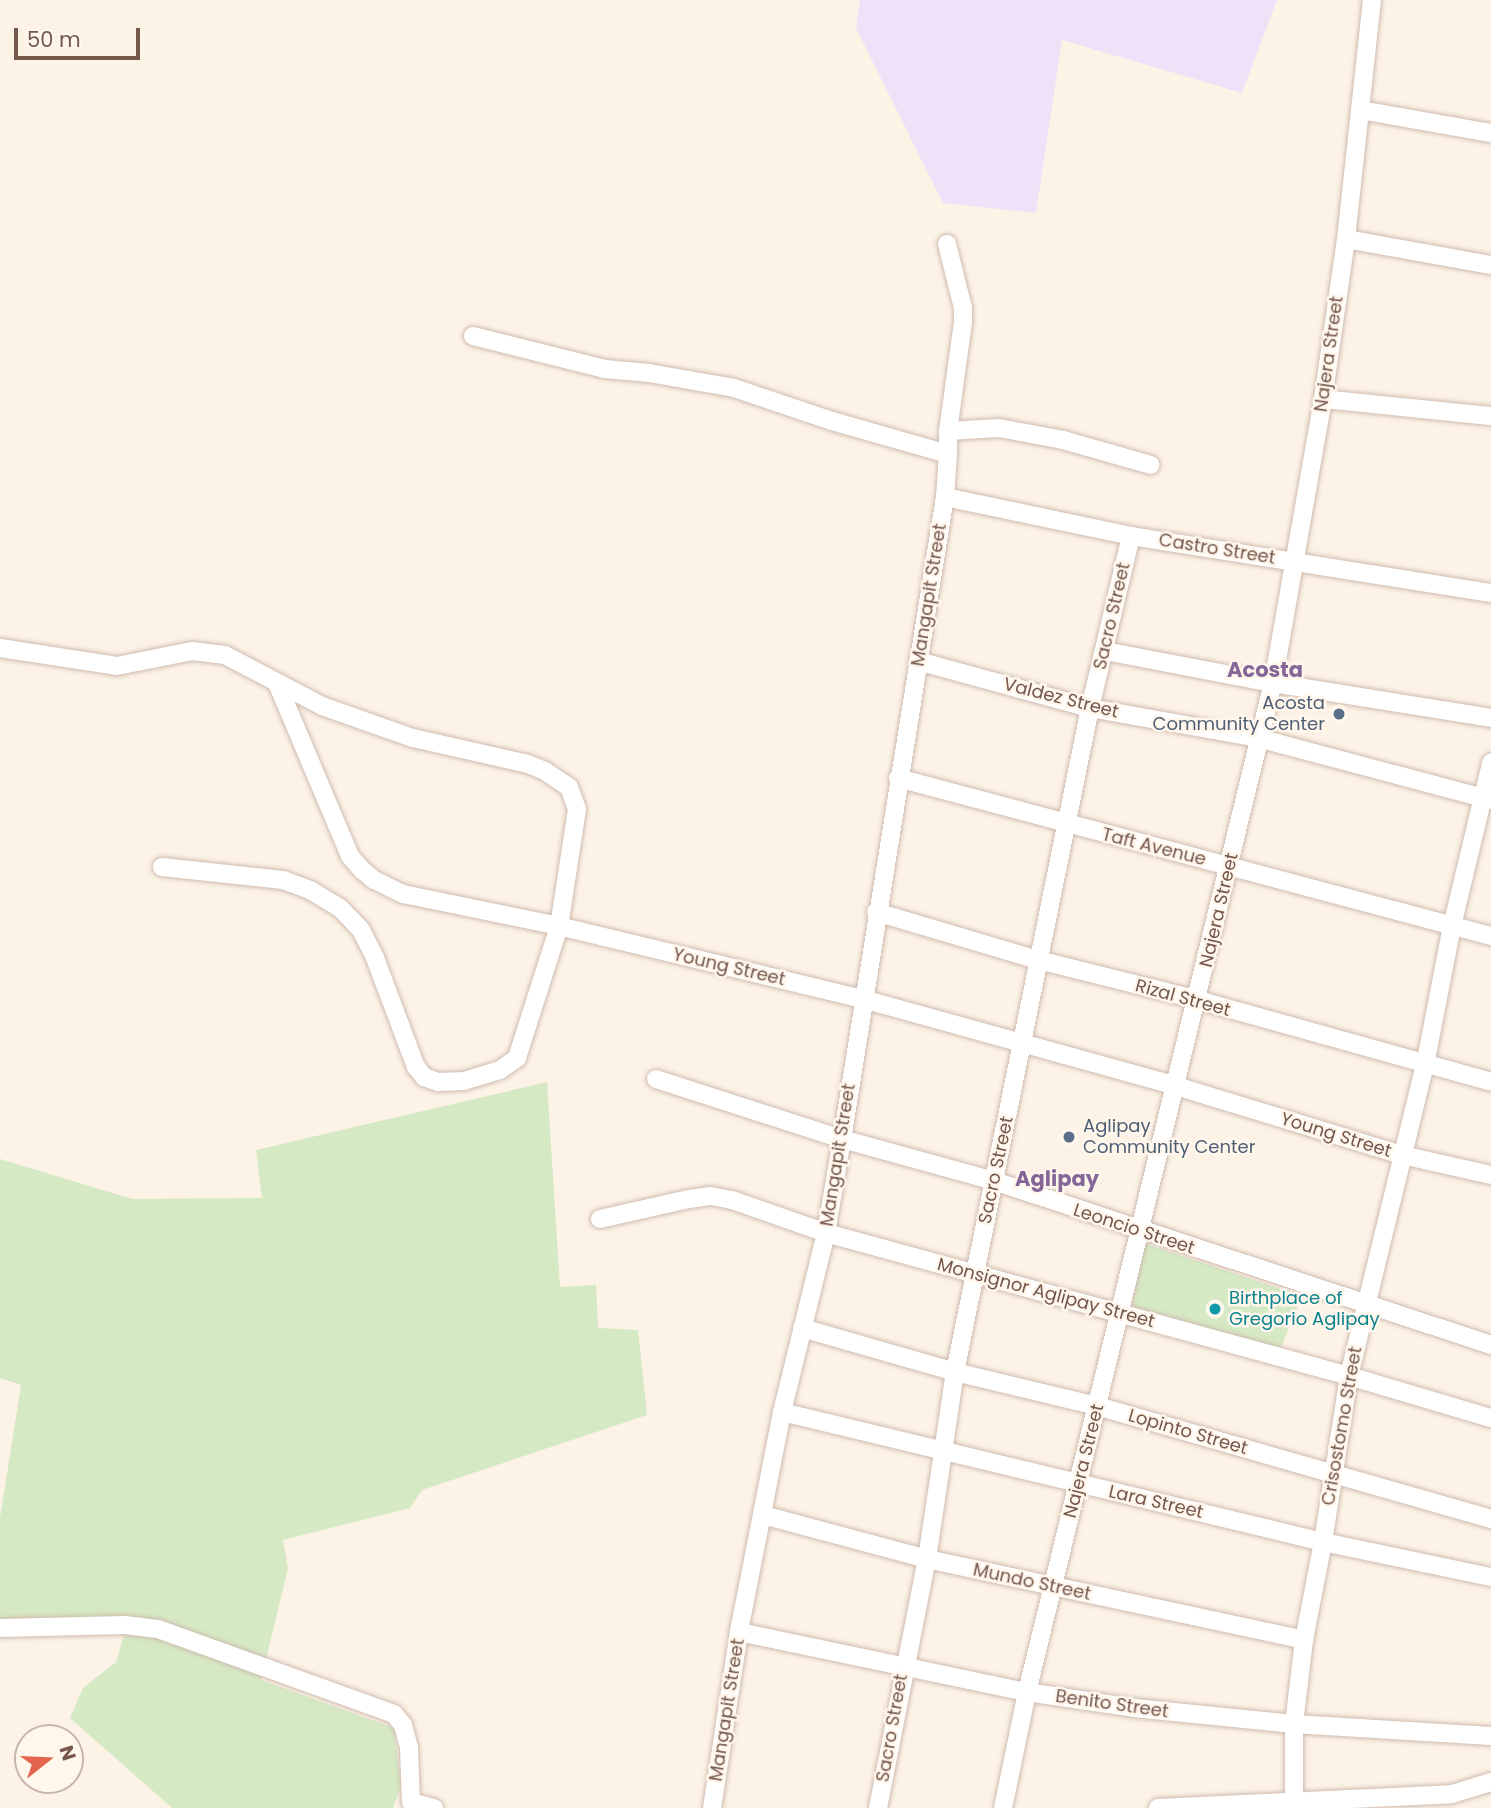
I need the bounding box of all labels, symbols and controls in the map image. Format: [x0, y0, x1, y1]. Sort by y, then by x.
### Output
scale bar [18, 14, 144, 58]
text: 50 m [27, 25, 81, 54]
street label: Najera Street [1310, 295, 1348, 413]
street label: Mangapit Street [907, 522, 951, 668]
street label: Castro Street [1157, 529, 1277, 569]
street label: Sacro Street [1089, 560, 1135, 672]
district label: Acosta [1227, 657, 1303, 683]
street label: Valdez Street [1001, 673, 1121, 723]
place label: Acosta Community Center [1153, 693, 1325, 736]
marker: Acosta Community Center [1331, 706, 1347, 722]
street label: Taft Avenue [1100, 824, 1208, 870]
street label: Najera Street [1195, 851, 1243, 969]
street label: Young Street [671, 944, 787, 990]
street label: Rizal Street [1133, 975, 1233, 1021]
street label: Mangapit Street [816, 1082, 860, 1228]
street label: Young Street [1278, 1108, 1394, 1162]
street label: Sacro Street [974, 1114, 1018, 1226]
place label: Aglipay Community Center [1083, 1116, 1255, 1158]
marker: Aglipay Community Center [1061, 1129, 1077, 1145]
district label: Aglipay [1015, 1166, 1099, 1192]
street label: Leoncio Street [1071, 1199, 1197, 1259]
street label: Monsignor Aglipay Street [935, 1254, 1157, 1332]
place label: Birthplace of Gregorio Aglipay [1229, 1288, 1380, 1330]
marker: Birthplace of Gregorio Aglipay [1207, 1301, 1223, 1317]
street label: Crisostomo Street [1317, 1345, 1367, 1507]
street label: Najera Street [1059, 1402, 1109, 1520]
street label: Lopinto Street [1126, 1405, 1250, 1459]
street label: Lara Street [1107, 1481, 1205, 1523]
street label: Mundo Street [971, 1559, 1093, 1605]
street label: Mangapit Street [705, 1637, 749, 1783]
street label: Sacro Street [872, 1672, 912, 1784]
street label: Benito Street [1054, 1685, 1170, 1723]
north arrow [14, 1724, 84, 1794]
text: N [52, 1742, 83, 1764]

